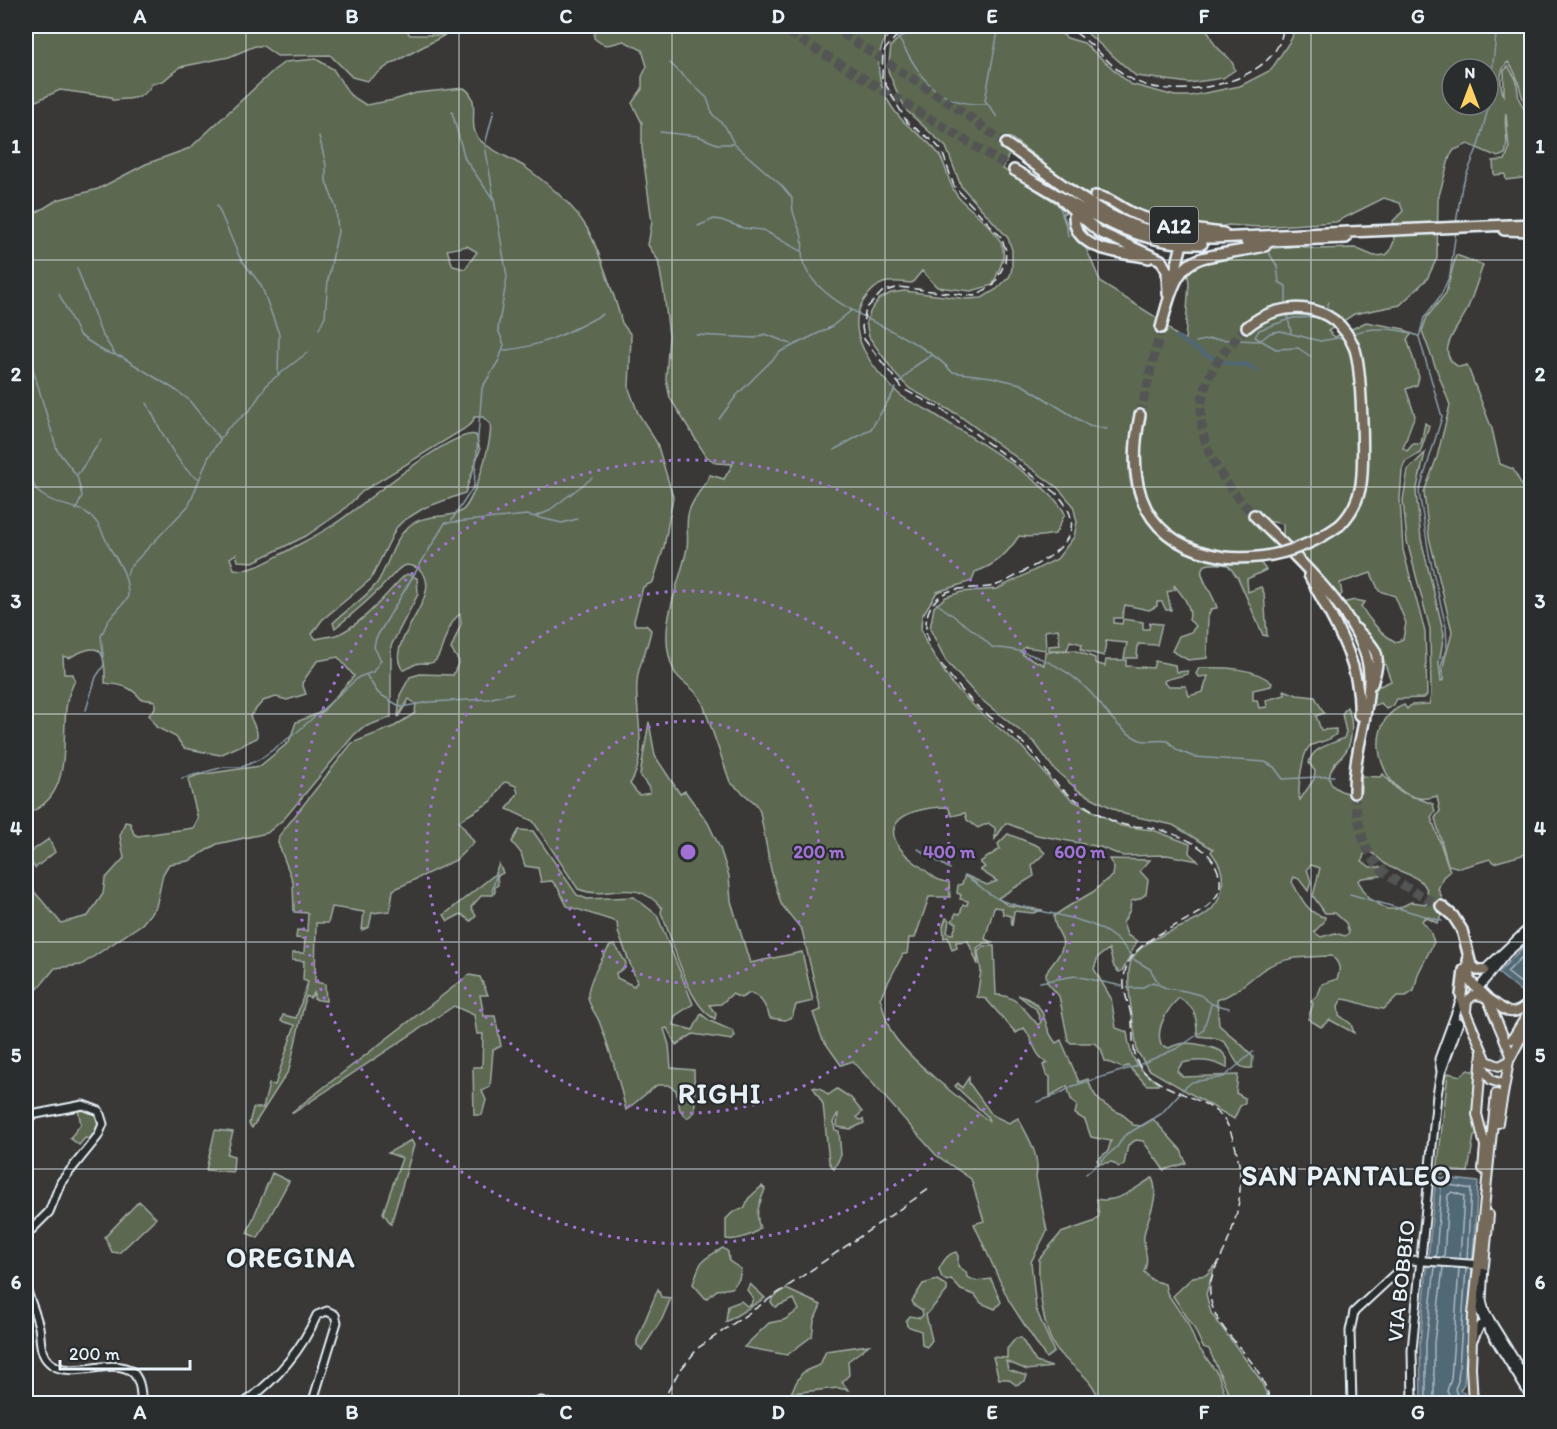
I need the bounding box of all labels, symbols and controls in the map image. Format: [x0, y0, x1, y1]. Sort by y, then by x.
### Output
text: A [133, 4, 147, 28]
text: B [346, 4, 359, 28]
text: C [560, 4, 573, 28]
text: D [771, 4, 785, 28]
text: E [986, 4, 998, 28]
text: F [1199, 4, 1210, 28]
text: G [1411, 4, 1425, 28]
north arrow [1440, 57, 1500, 117]
text: N [1465, 63, 1475, 82]
text: 1 [11, 134, 21, 158]
text: 1 [1535, 134, 1545, 158]
road number: A12 [1150, 207, 1198, 243]
text: 2 [11, 362, 22, 386]
text: 2 [1535, 362, 1546, 386]
text: 3 [11, 589, 22, 613]
text: 3 [1535, 589, 1546, 613]
text: 4 [10, 816, 22, 840]
text: 4 [1534, 816, 1546, 840]
text: 200 m [794, 841, 845, 863]
text: 400 m [923, 841, 976, 863]
text: 600 m [1055, 841, 1106, 863]
centre of rings [678, 842, 698, 862]
text: 5 [11, 1043, 22, 1067]
text: 5 [1535, 1043, 1546, 1067]
district label: RIGHI [678, 1076, 762, 1110]
district label: SAN PANTALEO [1242, 1158, 1452, 1192]
street label: VIA BOBBIO [1381, 1219, 1421, 1343]
district label: OREGINA [226, 1240, 356, 1274]
text: 6 [11, 1270, 22, 1294]
text: 6 [1535, 1270, 1546, 1294]
scale bar [60, 1333, 190, 1371]
text: 200 m [69, 1343, 120, 1365]
text: A [133, 1400, 147, 1424]
text: B [346, 1400, 359, 1424]
text: C [560, 1400, 573, 1424]
text: D [771, 1400, 785, 1424]
text: E [986, 1400, 998, 1424]
text: F [1199, 1400, 1210, 1424]
text: G [1411, 1400, 1425, 1424]

